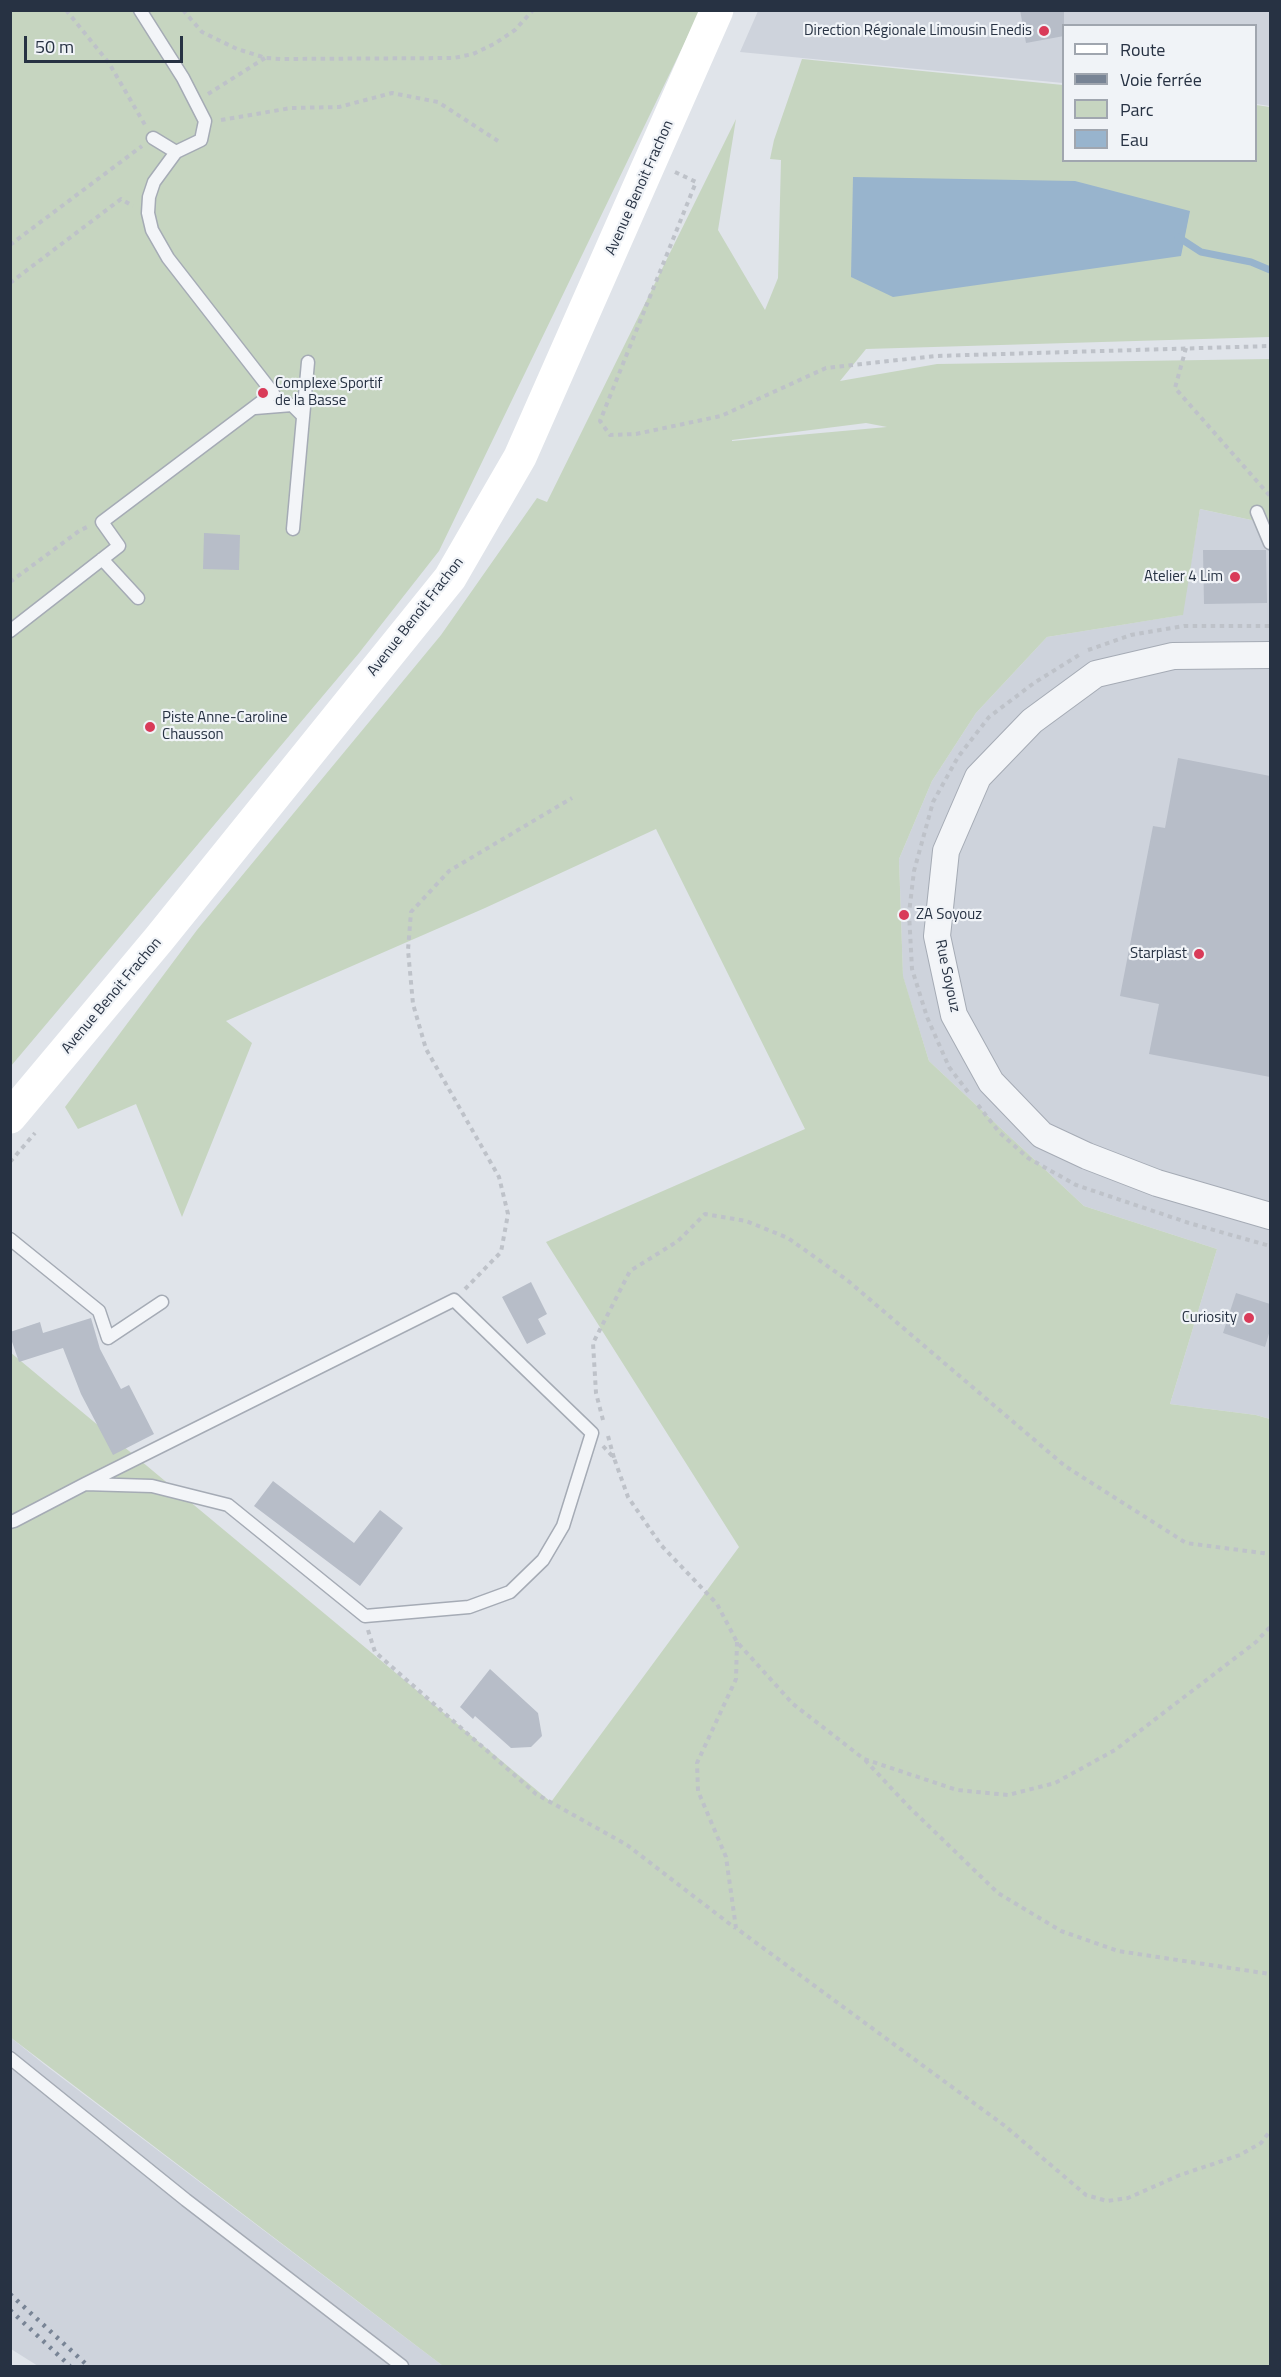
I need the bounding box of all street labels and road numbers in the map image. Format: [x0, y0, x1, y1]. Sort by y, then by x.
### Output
street label: Avenue Benoit Frachon [602, 118, 678, 258]
street label: Avenue Benoit Frachon [364, 554, 468, 680]
street label: Avenue Benoit Frachon [58, 934, 166, 1058]
street label: Rue Soyouz [931, 938, 963, 1014]

